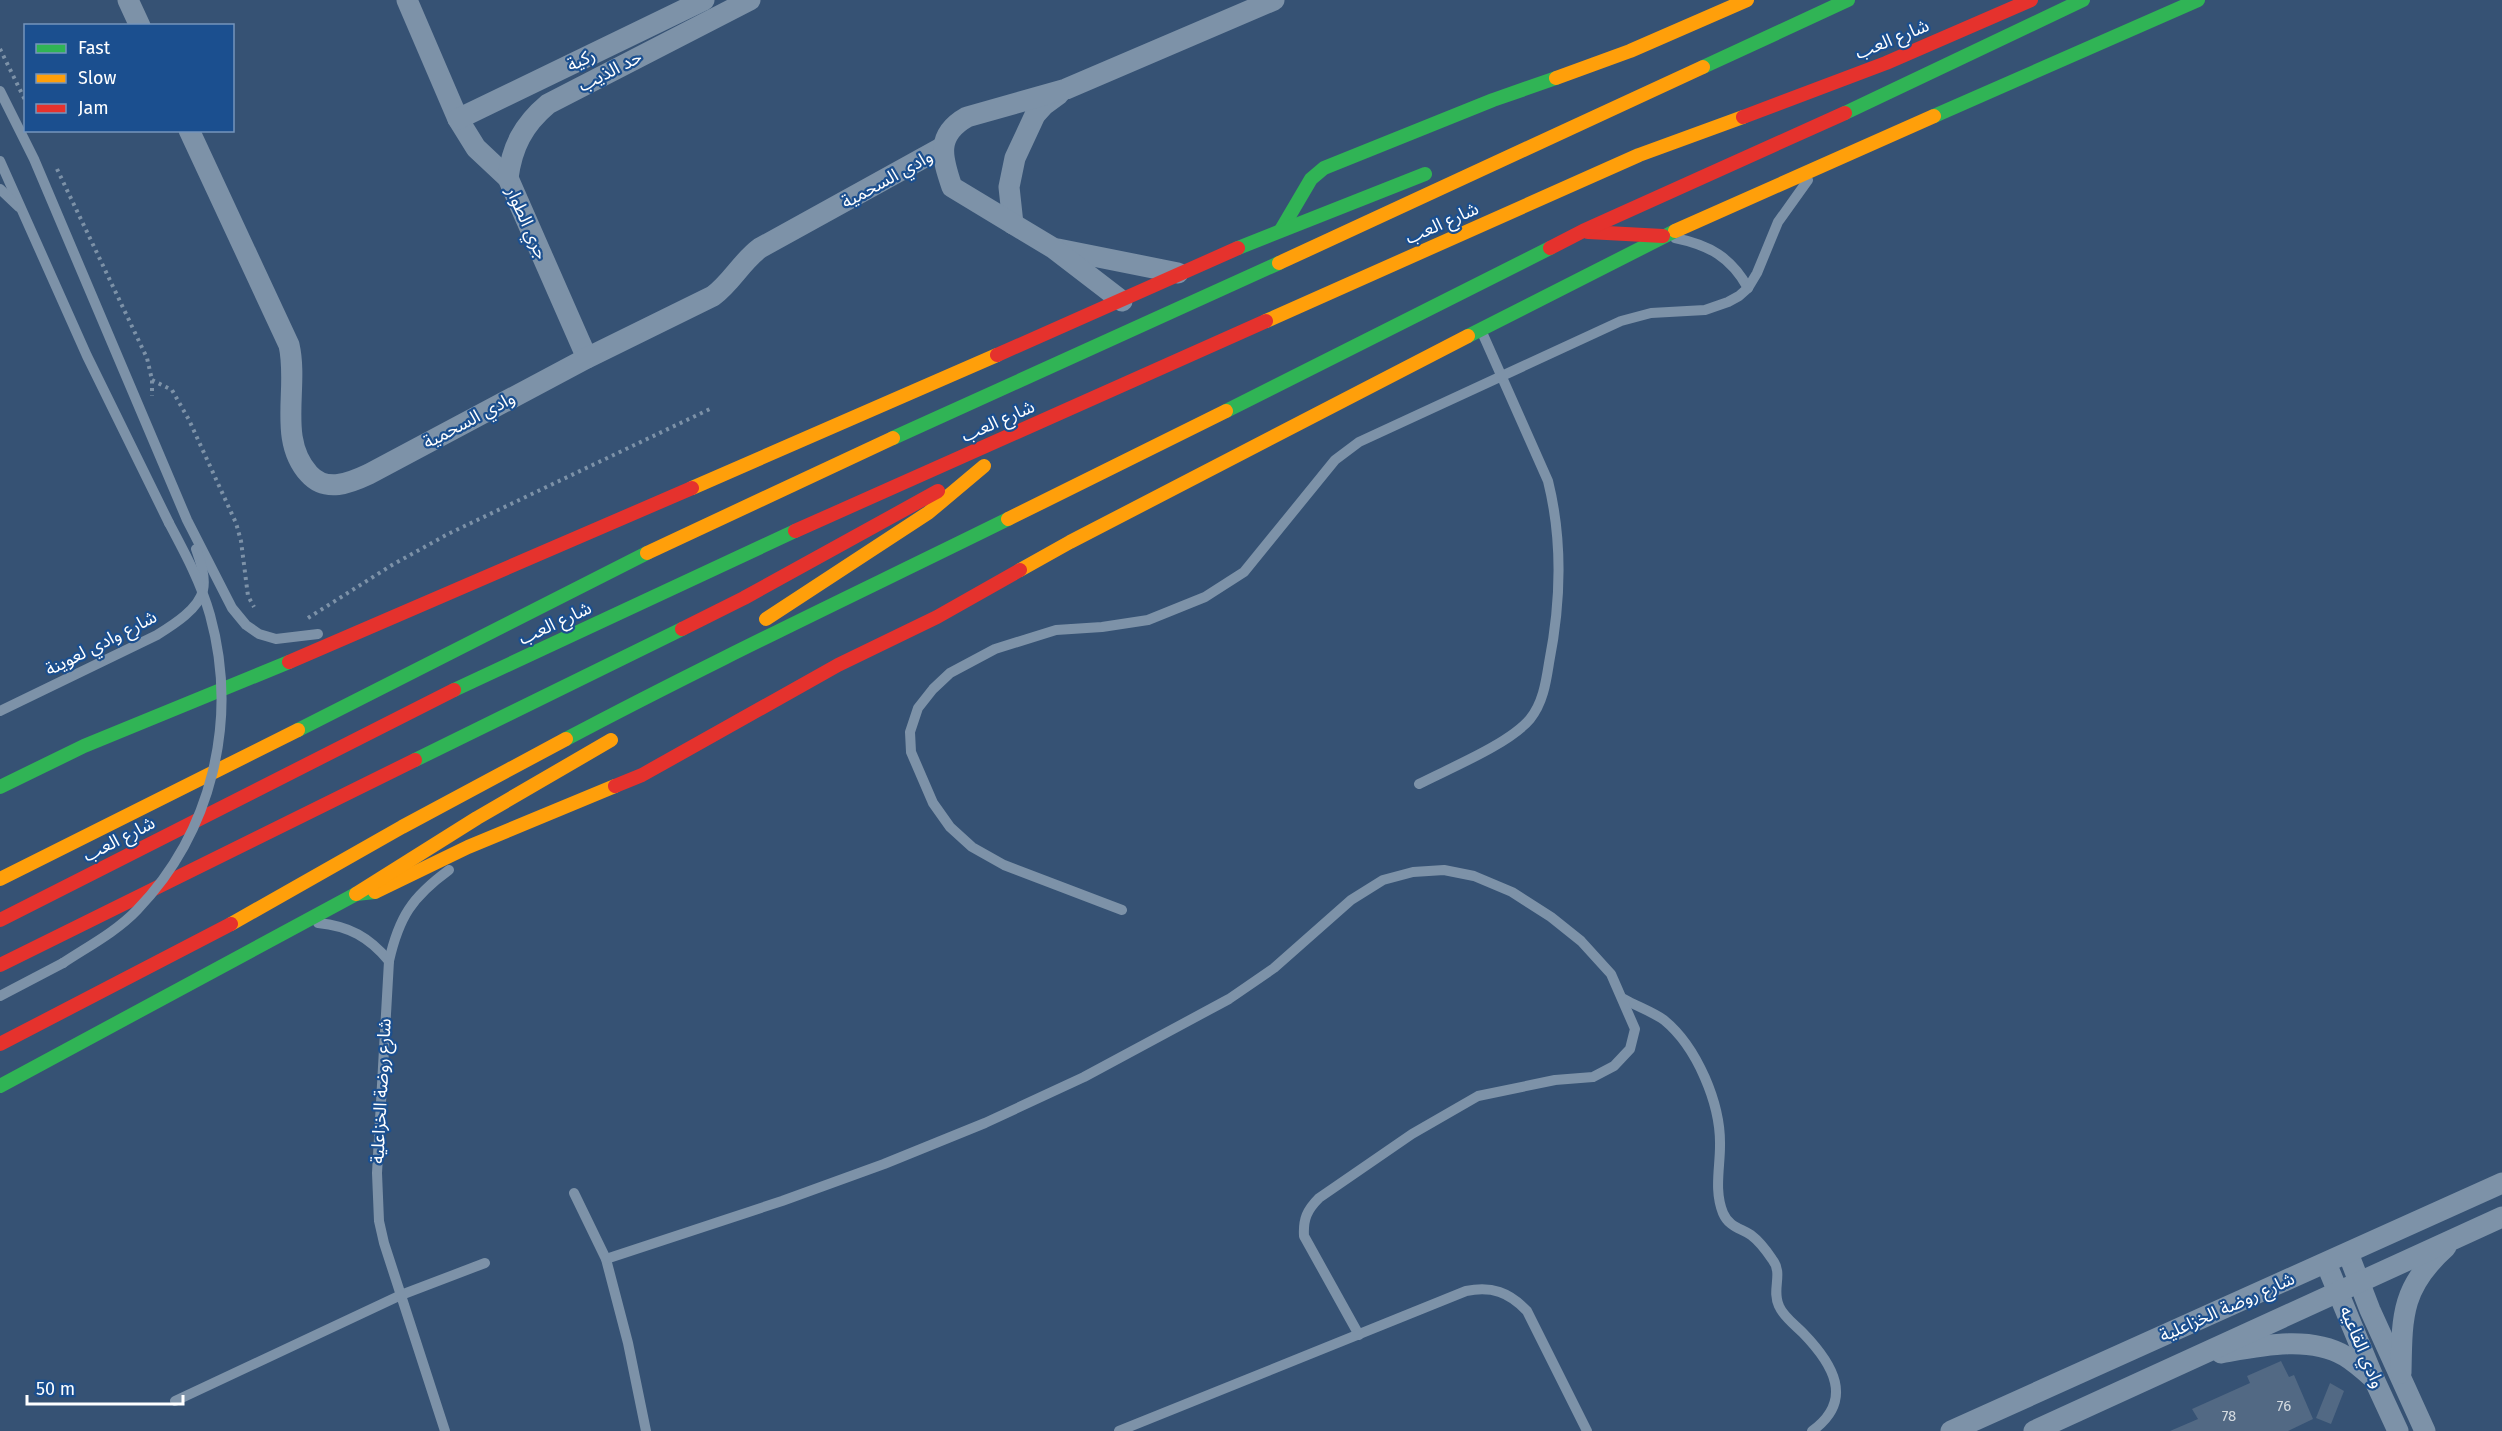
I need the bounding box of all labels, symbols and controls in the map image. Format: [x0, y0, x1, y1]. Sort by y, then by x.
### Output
street label: شارع العب [1852, 14, 1933, 67]
legend [24, 24, 234, 132]
text: Fast [78, 37, 111, 59]
street label: ركية [563, 44, 599, 76]
street label: حد الذيب [574, 46, 646, 96]
text: Slow [78, 67, 117, 89]
text: Jam [78, 97, 109, 119]
street label: وادي السحمية [838, 145, 938, 215]
street label: جري الطوار [499, 182, 553, 264]
street label: شارع العب [1402, 197, 1483, 252]
street label: وادي السحمية [419, 387, 520, 455]
street label: شارع العب [958, 395, 1039, 450]
street label: شارع العب [515, 597, 596, 652]
street label: شارع وادي لعوينة [42, 605, 162, 683]
street label: شارع العب [79, 812, 160, 869]
street label: شارع روضة الخزاعلية [366, 1018, 399, 1164]
street label: شارع روضة الخزاعلية [2156, 1267, 2299, 1349]
street label: وادي القاعيه [2333, 1303, 2389, 1392]
scale bar [27, 1368, 183, 1406]
text: 50 m [36, 1378, 75, 1400]
house number: 76 [2277, 1397, 2291, 1415]
house number: 78 [2222, 1407, 2236, 1425]

